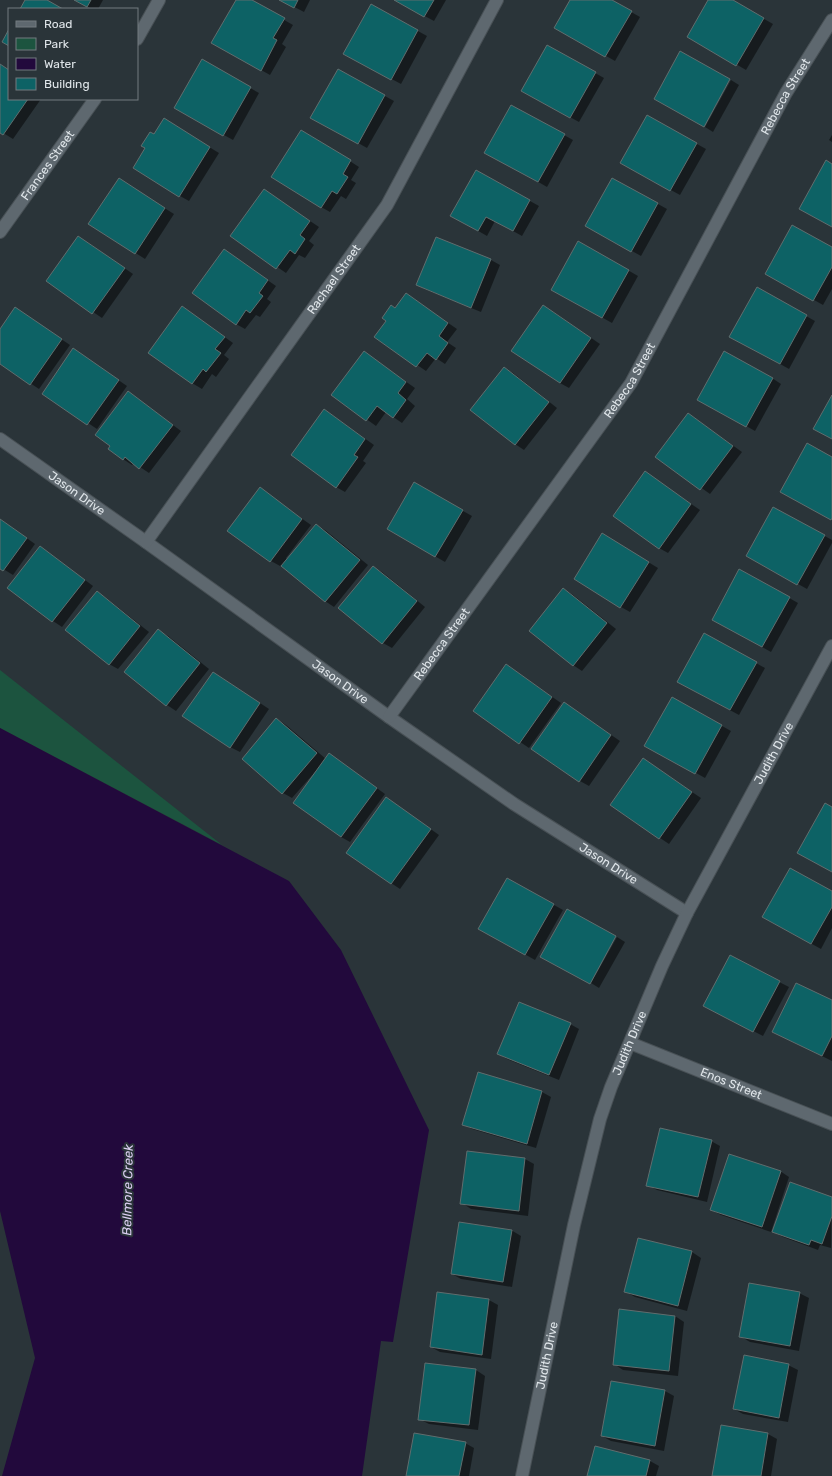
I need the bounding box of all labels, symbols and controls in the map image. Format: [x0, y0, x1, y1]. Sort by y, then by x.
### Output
legend [8, 8, 138, 100]
text: Road [44, 17, 72, 31]
text: Park [44, 37, 70, 51]
street label: Rebecca Street [758, 55, 813, 137]
text: Water [44, 57, 76, 71]
text: Building [44, 77, 90, 91]
street label: Frances Street [18, 127, 77, 203]
street label: Rachael Street [304, 241, 364, 317]
street label: Rebecca Street [601, 340, 658, 421]
street label: Jason Drive [46, 468, 108, 518]
street label: Rebecca Street [411, 605, 473, 683]
street label: Jason Drive [309, 657, 371, 707]
street label: Judith Drive [751, 719, 796, 787]
street label: Jason Drive [577, 840, 640, 887]
street label: Judith Drive [610, 1008, 649, 1077]
street label: Enos Street [698, 1065, 764, 1102]
water label: Bellmore Creek [119, 1144, 136, 1236]
street label: Judith Drive [533, 1320, 561, 1391]

